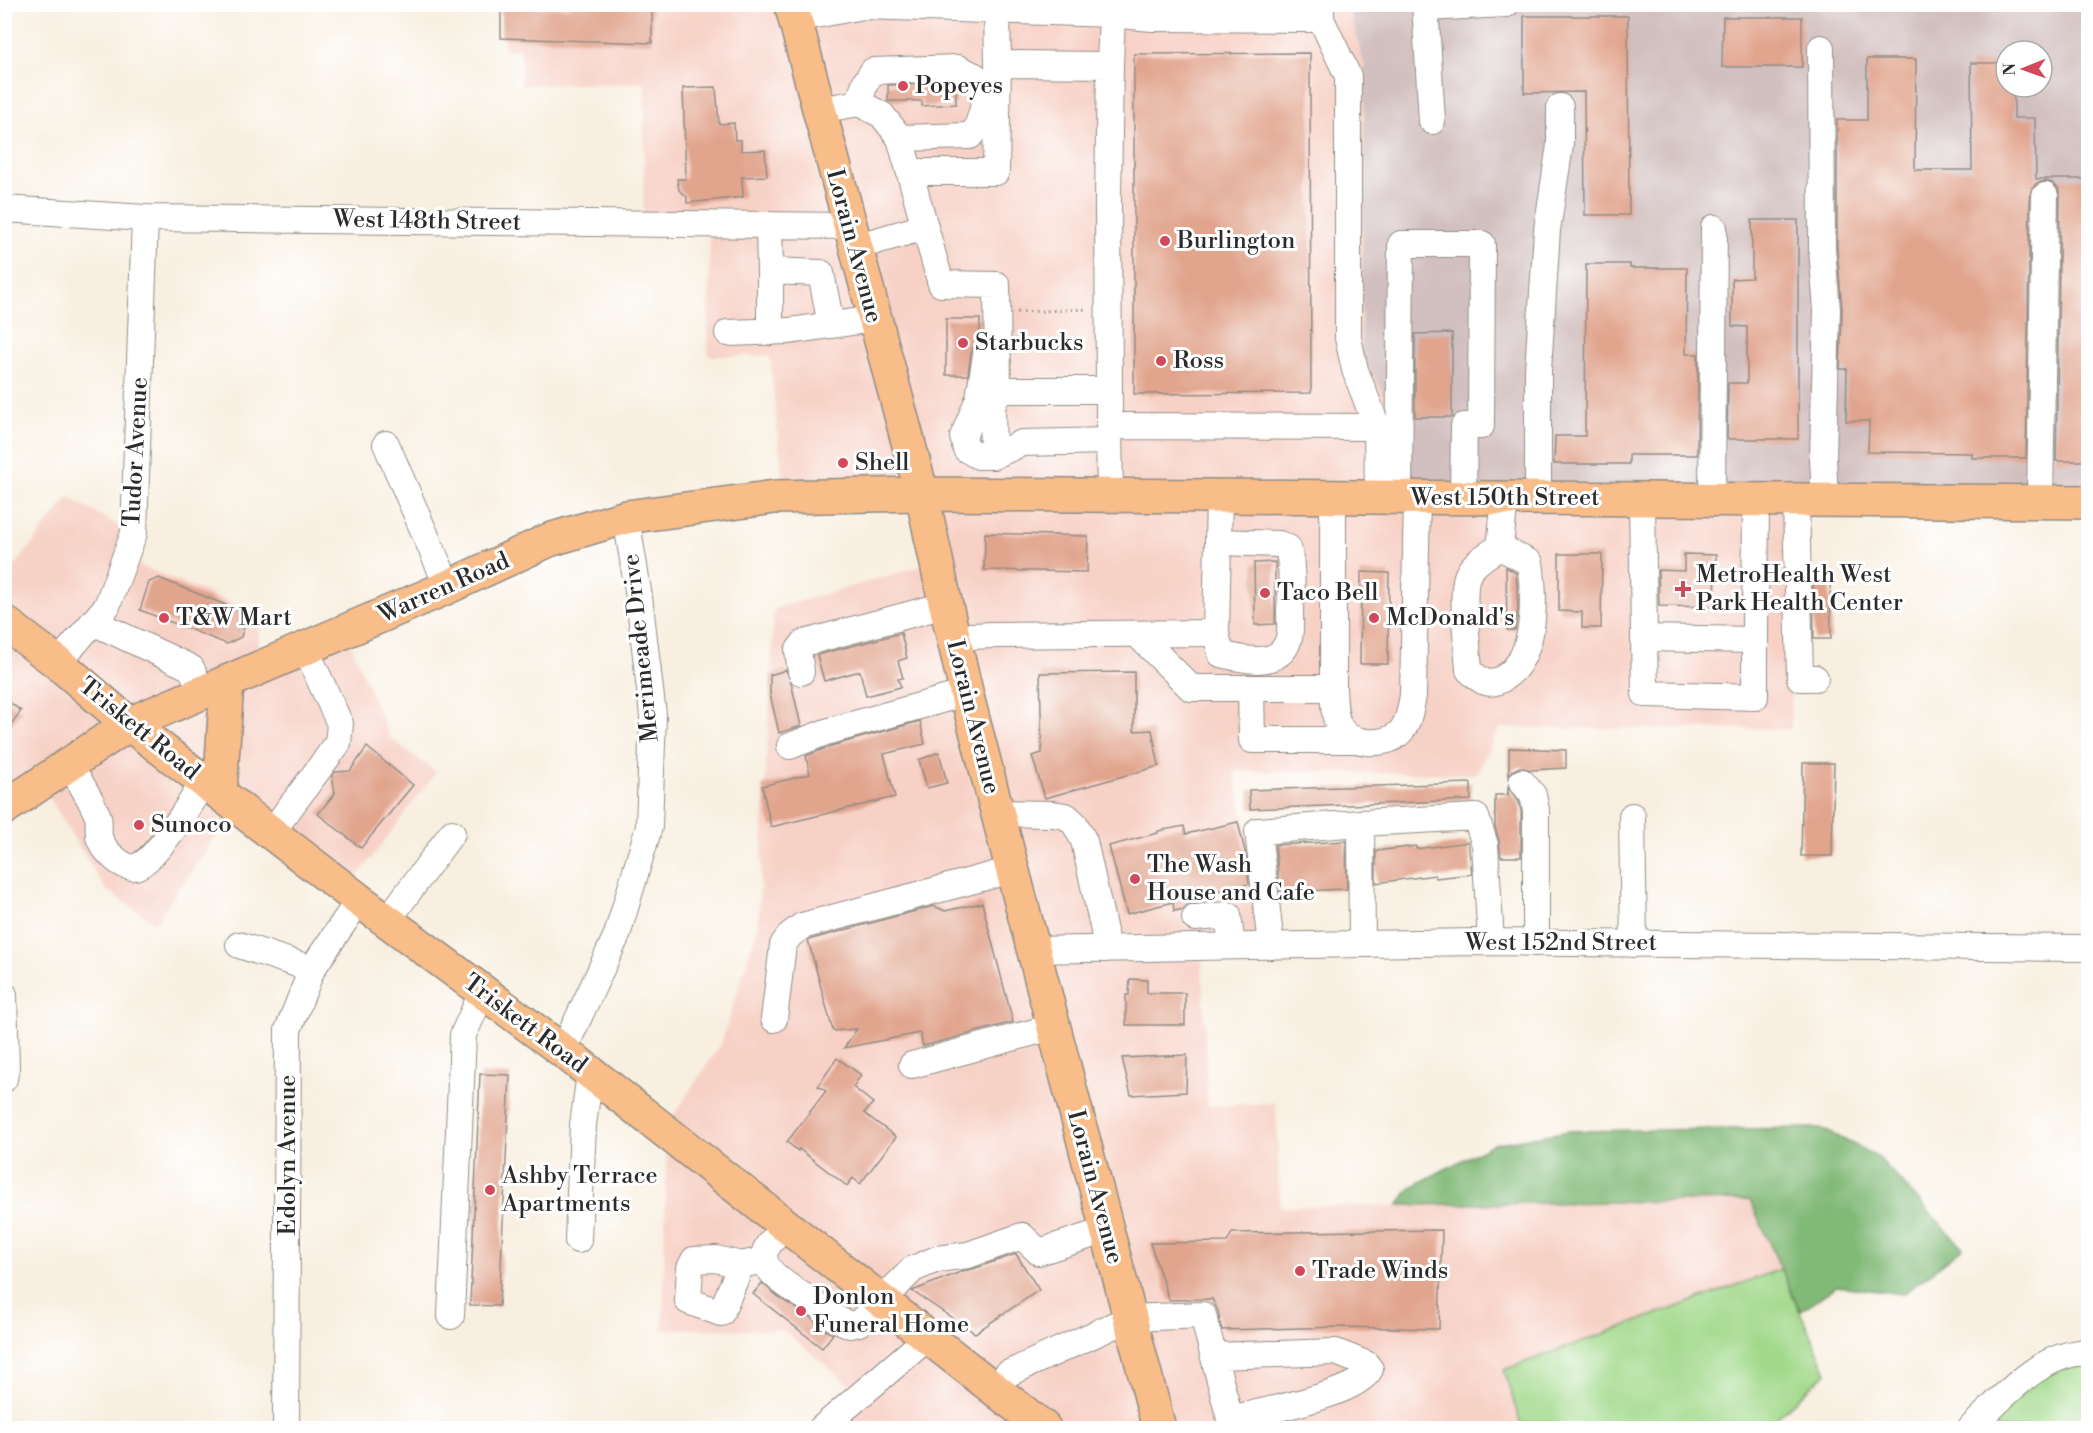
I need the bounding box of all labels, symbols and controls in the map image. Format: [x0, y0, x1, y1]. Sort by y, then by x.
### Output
north arrow [1994, 39, 2054, 99]
text: N [2000, 62, 2020, 76]
place label: Popeyes [915, 71, 1003, 101]
marker: Popeyes [896, 79, 910, 93]
street label: Lorain Avenue [819, 166, 889, 326]
street label: West 148th Street [332, 204, 522, 238]
place label: Burlington [1176, 226, 1295, 256]
marker: Burlington [1158, 234, 1172, 248]
place label: Starbucks [975, 328, 1083, 358]
marker: Starbucks [956, 336, 970, 350]
place label: Ross [1173, 346, 1224, 376]
marker: Ross [1154, 354, 1168, 368]
street label: Tudor Avenue [117, 376, 155, 528]
place label: Shell [855, 448, 909, 478]
marker: Shell [836, 456, 850, 470]
street label: West 150th Street [1409, 483, 1600, 513]
street label: Warren Road [373, 546, 515, 631]
street label: Merimeade Drive [616, 552, 666, 744]
place label: MetroHealth West Park Health Center [1696, 560, 1903, 618]
place label: Taco Bell [1277, 578, 1378, 608]
marker: MetroHealth West Park Health Center [1674, 580, 1692, 598]
marker: Taco Bell [1258, 586, 1272, 600]
place label: T&W Mart [176, 603, 292, 633]
place label: McDonald's [1386, 603, 1515, 633]
marker: T&W Mart [157, 611, 171, 625]
marker: McDonald's [1367, 611, 1381, 625]
street label: Lorain Avenue [939, 637, 1007, 797]
street label: Triskett Road [72, 671, 206, 787]
place label: Sunoco [151, 810, 232, 840]
marker: Sunoco [132, 818, 146, 832]
place label: The Wash House and Cafe [1147, 850, 1315, 908]
marker: The Wash House and Cafe [1128, 872, 1142, 886]
street label: West 152nd Street [1464, 928, 1657, 958]
street label: Triskett Road [457, 968, 593, 1080]
street label: Edolyn Avenue [273, 1075, 303, 1235]
street label: Lorain Avenue [1060, 1107, 1130, 1267]
place label: Ashby Terrace Apartments [501, 1161, 658, 1219]
marker: Ashby Terrace Apartments [483, 1183, 497, 1197]
place label: Trade Winds [1312, 1256, 1448, 1286]
marker: Trade Winds [1293, 1264, 1307, 1278]
place label: Donlon Funeral Home [813, 1282, 969, 1340]
marker: Donlon Funeral Home [794, 1304, 808, 1318]

